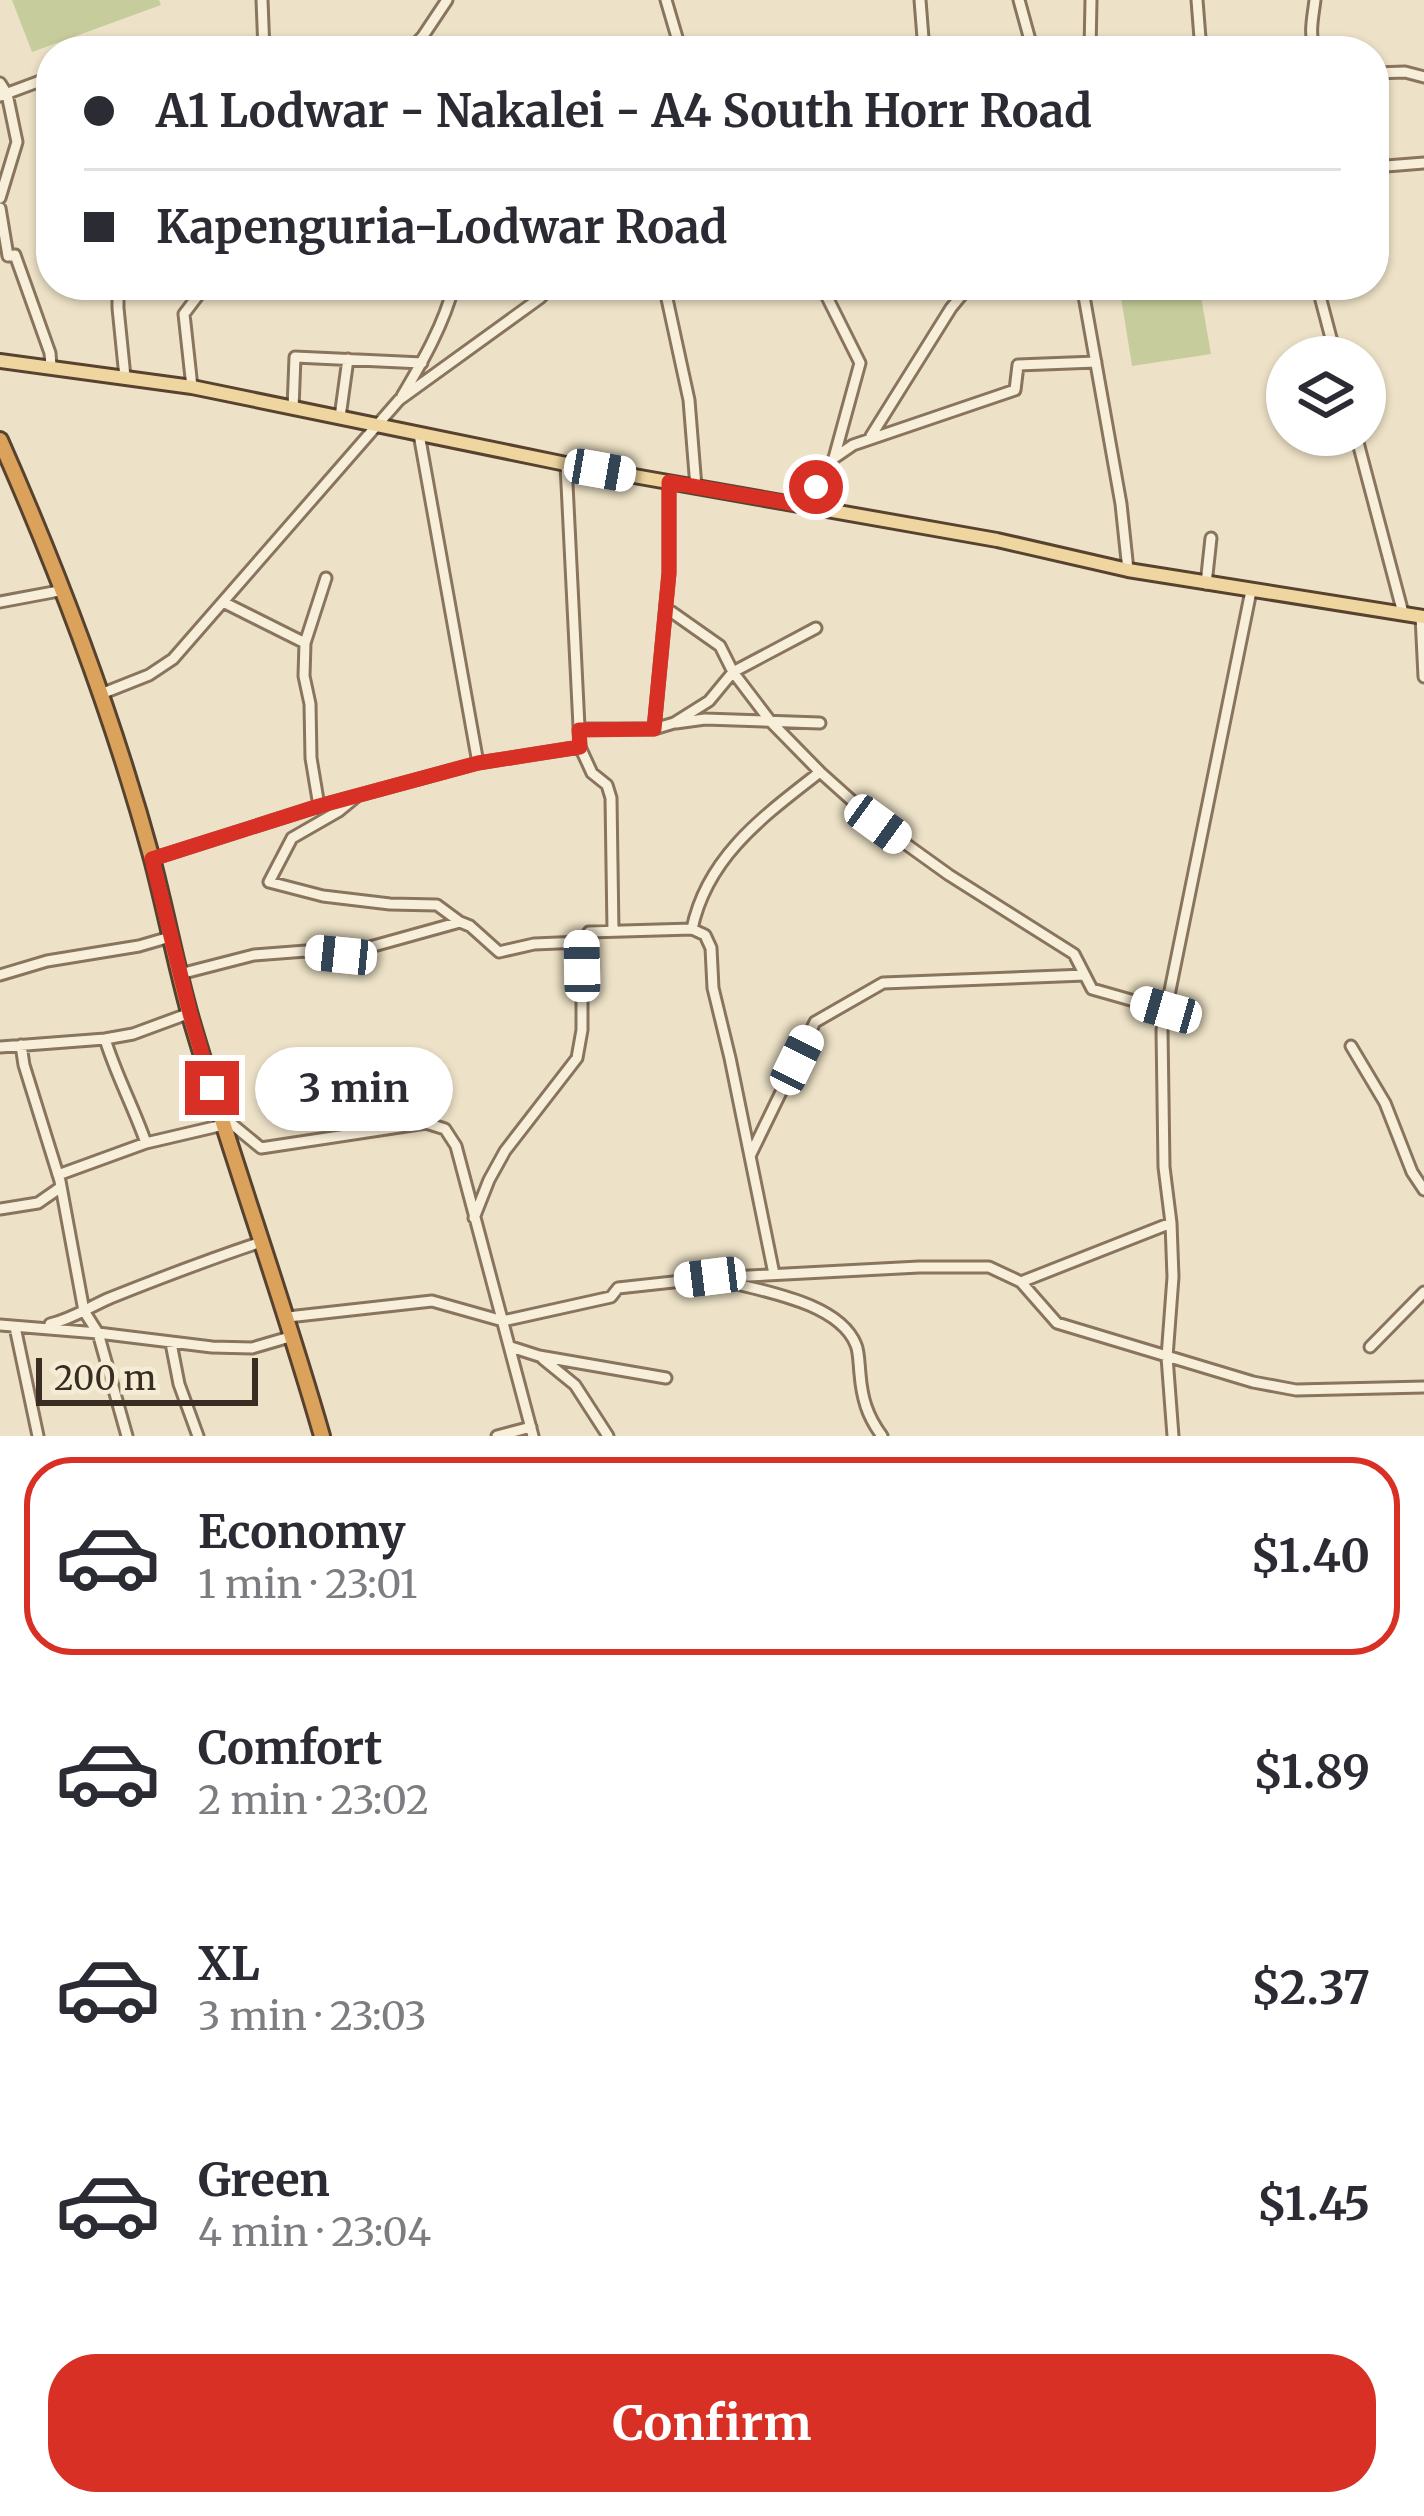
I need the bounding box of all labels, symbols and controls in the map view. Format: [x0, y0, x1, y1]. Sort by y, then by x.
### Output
text: A1 Lodwar - Nakalei - A4 South Horr Road [156, 83, 1092, 139]
text: Kapenguria-Lodwar Road [156, 199, 728, 255]
map controls [1266, 336, 1386, 456]
button: layers [1266, 336, 1386, 456]
car [561, 446, 639, 494]
route start [789, 460, 843, 514]
car [838, 788, 918, 860]
car [563, 930, 601, 1002]
car [303, 933, 379, 977]
car [1126, 983, 1206, 1037]
car [765, 1020, 829, 1100]
callout: 3 min [254, 1046, 452, 1130]
route end [185, 1061, 239, 1115]
text: 3 min [299, 1064, 409, 1113]
car [672, 1255, 748, 1299]
scale bar [36, 1352, 258, 1405]
text: 200 m [54, 1358, 156, 1399]
icon: car [54, 1502, 162, 1610]
text: Economy [198, 1504, 406, 1560]
text: $1.40 [1251, 1528, 1370, 1584]
text: 1 min · 23:01 [198, 1560, 418, 1609]
icon: car [54, 1718, 162, 1826]
text: Comfort [198, 1720, 382, 1776]
text: $1.89 [1253, 1744, 1370, 1800]
text: 2 min · 23:02 [198, 1776, 429, 1825]
icon: car [54, 1934, 162, 2042]
text: XL [198, 1936, 260, 1992]
text: $2.37 [1251, 1960, 1370, 2016]
text: 3 min · 23:03 [198, 1992, 427, 2041]
icon: car [54, 2150, 162, 2258]
text: Green [198, 2152, 330, 2208]
text: $1.45 [1257, 2176, 1370, 2232]
text: 4 min · 23:04 [198, 2208, 431, 2257]
button: Confirm [48, 2354, 1376, 2492]

